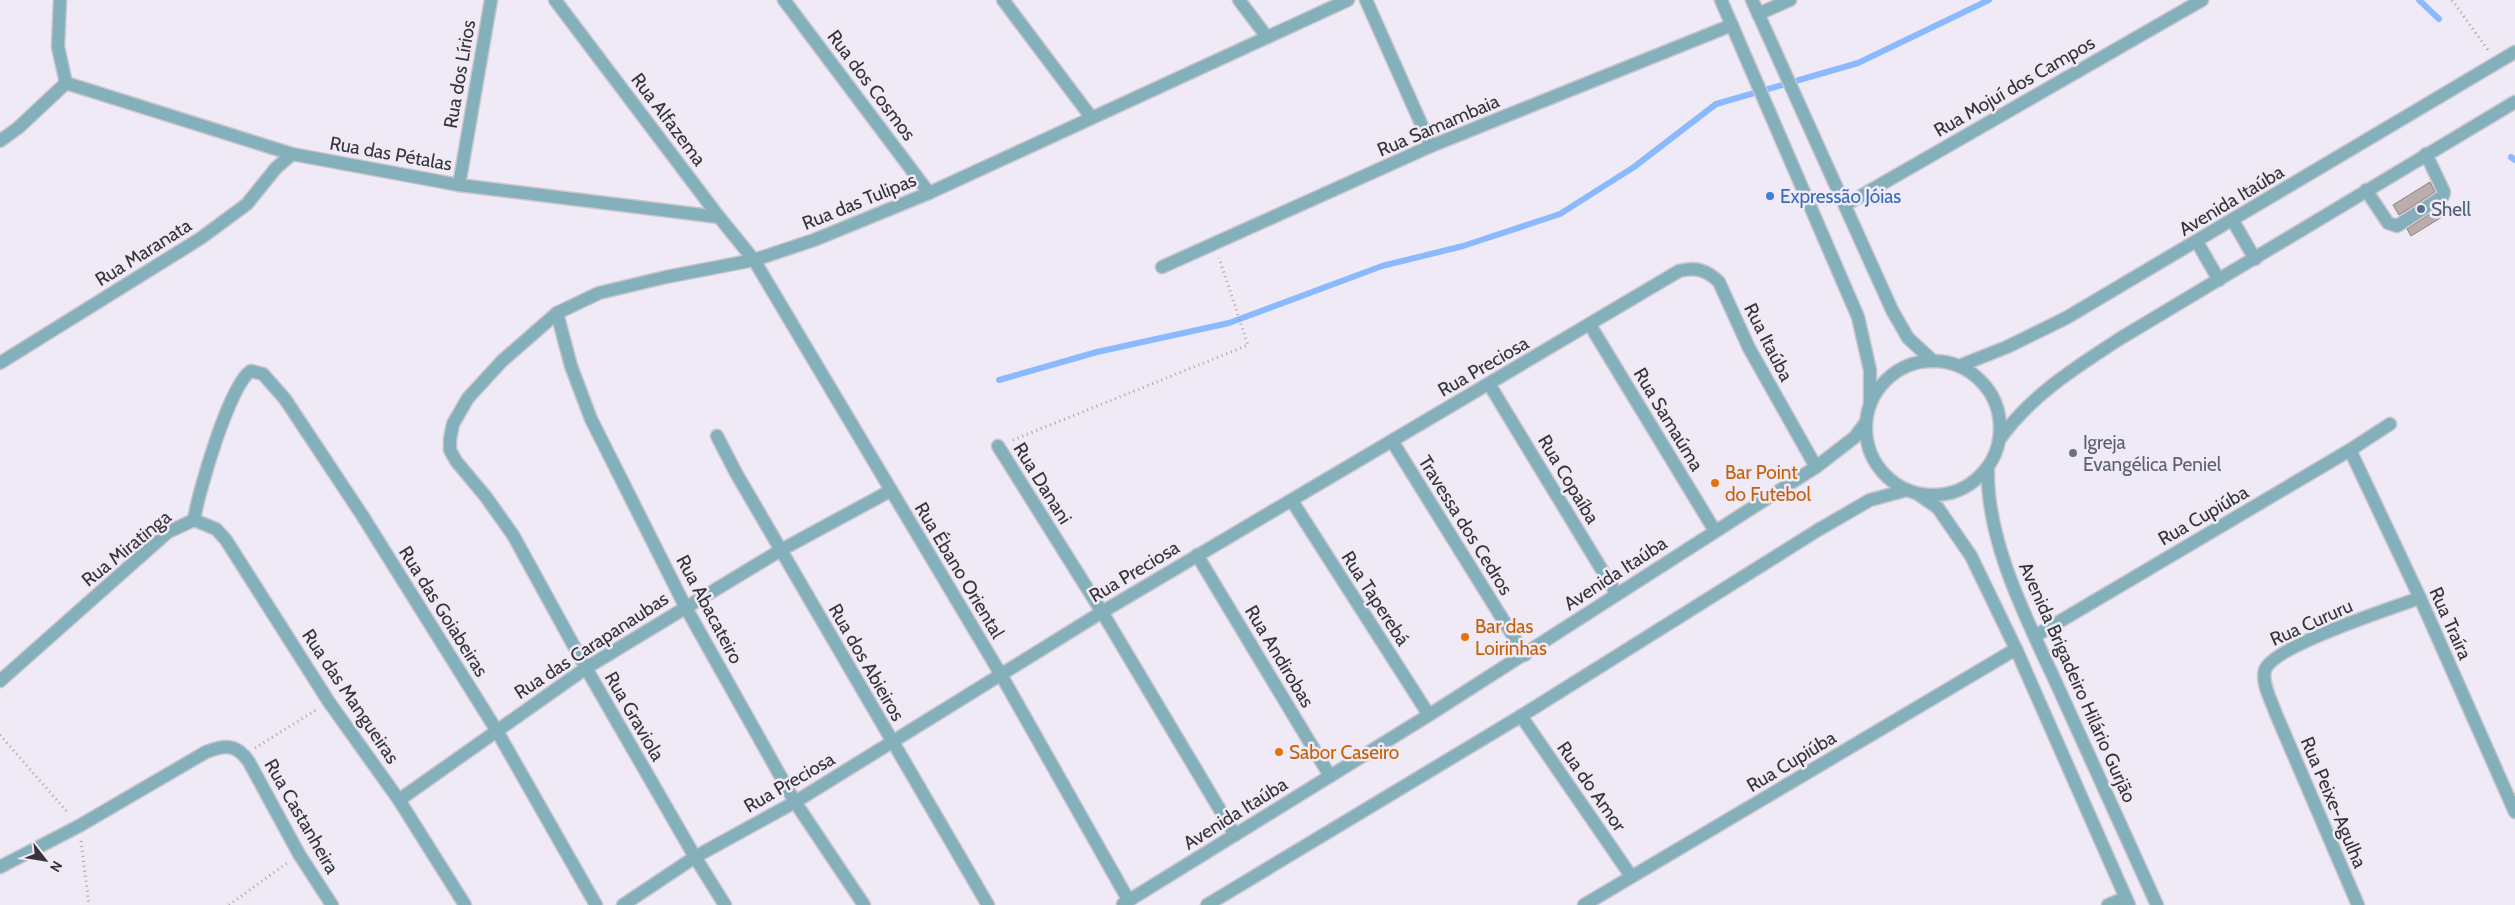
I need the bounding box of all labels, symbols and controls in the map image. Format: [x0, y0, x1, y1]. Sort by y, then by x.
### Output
street label: Rua dos Lírios [439, 18, 480, 130]
street label: Rua dos Cosmos [823, 25, 921, 145]
street label: Rua Mojuí dos Campos [1930, 31, 2099, 142]
street label: Rua Alfazema [626, 68, 711, 170]
street label: Rua Samambaia [1374, 89, 1503, 161]
street label: Rua das Pétalas [328, 131, 454, 176]
street label: Avenida Itaúba [2175, 160, 2288, 241]
street label: Rua das Tulipas [799, 168, 920, 235]
place label: Expressão Jóias [1780, 185, 1901, 208]
marker: Expressão Jóias [1764, 190, 1776, 202]
place label: Shell [2431, 198, 2471, 221]
marker: Shell [2415, 203, 2427, 215]
street label: Rua Maranata [91, 214, 196, 291]
street label: Rua Itaúba [1739, 299, 1798, 385]
street label: Rua Preciosa [1434, 331, 1533, 402]
street label: Rua Samaúma [1629, 363, 1708, 475]
street label: Rua Copaíba [1533, 431, 1604, 528]
place label: Igreja Evangélica Peniel [2083, 431, 2222, 476]
street label: Rua Danani [1009, 438, 1077, 528]
marker: Igreja Evangélica Peniel [2067, 447, 2079, 459]
street label: Travessa dos Cedros [1413, 451, 1518, 599]
place label: Bar Point do Futebol [1725, 461, 1811, 506]
marker: Bar Point do Futebol [1709, 477, 1721, 489]
street label: Rua Cupiúba [2154, 480, 2252, 550]
street label: Rua Ébano Oriental [910, 497, 1010, 643]
street label: Rua Miratinga [77, 505, 176, 591]
street label: Avenida Itaúba [1559, 532, 1671, 615]
street label: Rua Preciosa [1085, 536, 1183, 607]
street label: Rua das Goiabeiras [394, 542, 493, 681]
street label: Rua Taperebá [1336, 547, 1415, 650]
street label: Rua Abacateiro [671, 551, 748, 668]
street label: Avenida Brigadeiro Hilário Gurjão [2014, 558, 2141, 806]
street label: Rua Traíra [2424, 583, 2477, 663]
street label: Rua das Carapanaubas [510, 587, 673, 704]
street label: Rua Cururu [2266, 594, 2356, 651]
street label: Rua dos Abieiros [824, 599, 910, 725]
street label: Rua Andirobas [1240, 601, 1319, 712]
place label: Bar das Loirinhas [1475, 615, 1547, 660]
street label: Rua das Mangueiras [297, 625, 404, 768]
marker: Bar das Loirinhas [1459, 631, 1471, 643]
street label: Rua Graviola [600, 667, 669, 765]
street label: Rua Cupiúba [1742, 726, 1840, 797]
street label: Rua Peixe-Agulha [2296, 733, 2372, 871]
street label: Rua do Amor [1552, 737, 1631, 836]
place label: Sabor Caseiro [1289, 741, 1399, 764]
marker: Sabor Caseiro [1273, 746, 1285, 758]
street label: Rua Preciosa [740, 747, 839, 818]
street label: Rua Castanheira [259, 755, 344, 878]
street label: Avenida Itaúba [1179, 772, 1292, 855]
north arrow [20, 835, 70, 885]
text: N [46, 858, 66, 876]

